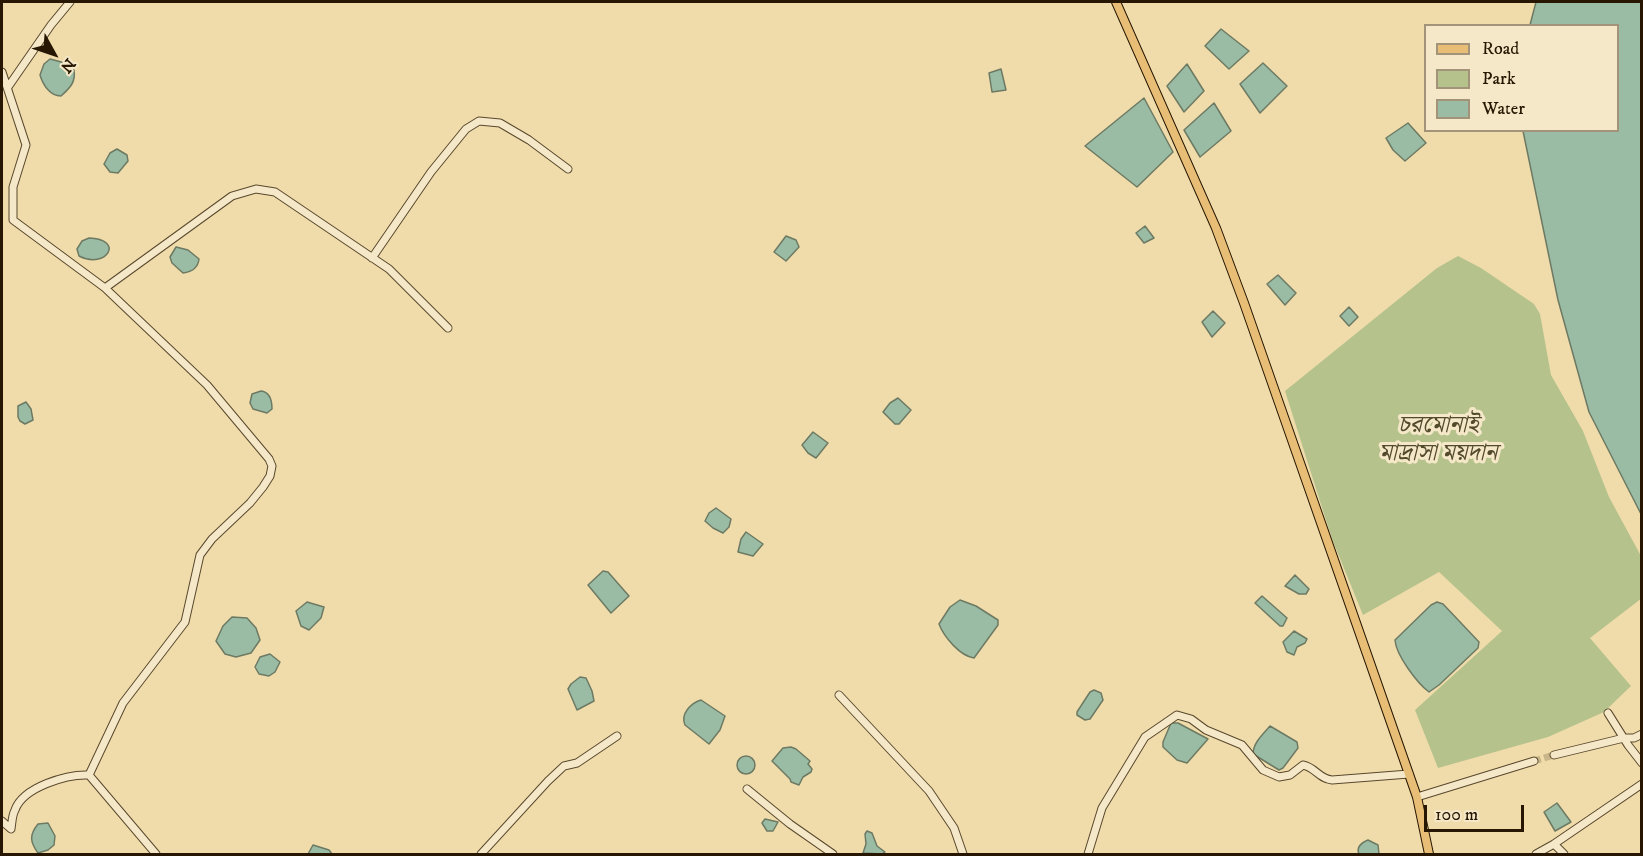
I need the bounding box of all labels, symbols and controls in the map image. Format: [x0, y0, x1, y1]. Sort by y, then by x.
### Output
north arrow [24, 24, 84, 84]
legend [1424, 24, 1619, 132]
text: Road [1482, 38, 1519, 60]
text: N [56, 54, 80, 77]
text: Park [1482, 68, 1516, 90]
text: Water [1482, 98, 1525, 120]
park label: চরমোনাই মাদ্রাসা ময়দান [1379, 413, 1497, 469]
scale bar [1427, 793, 1528, 831]
text: 100 m [1435, 804, 1478, 826]

